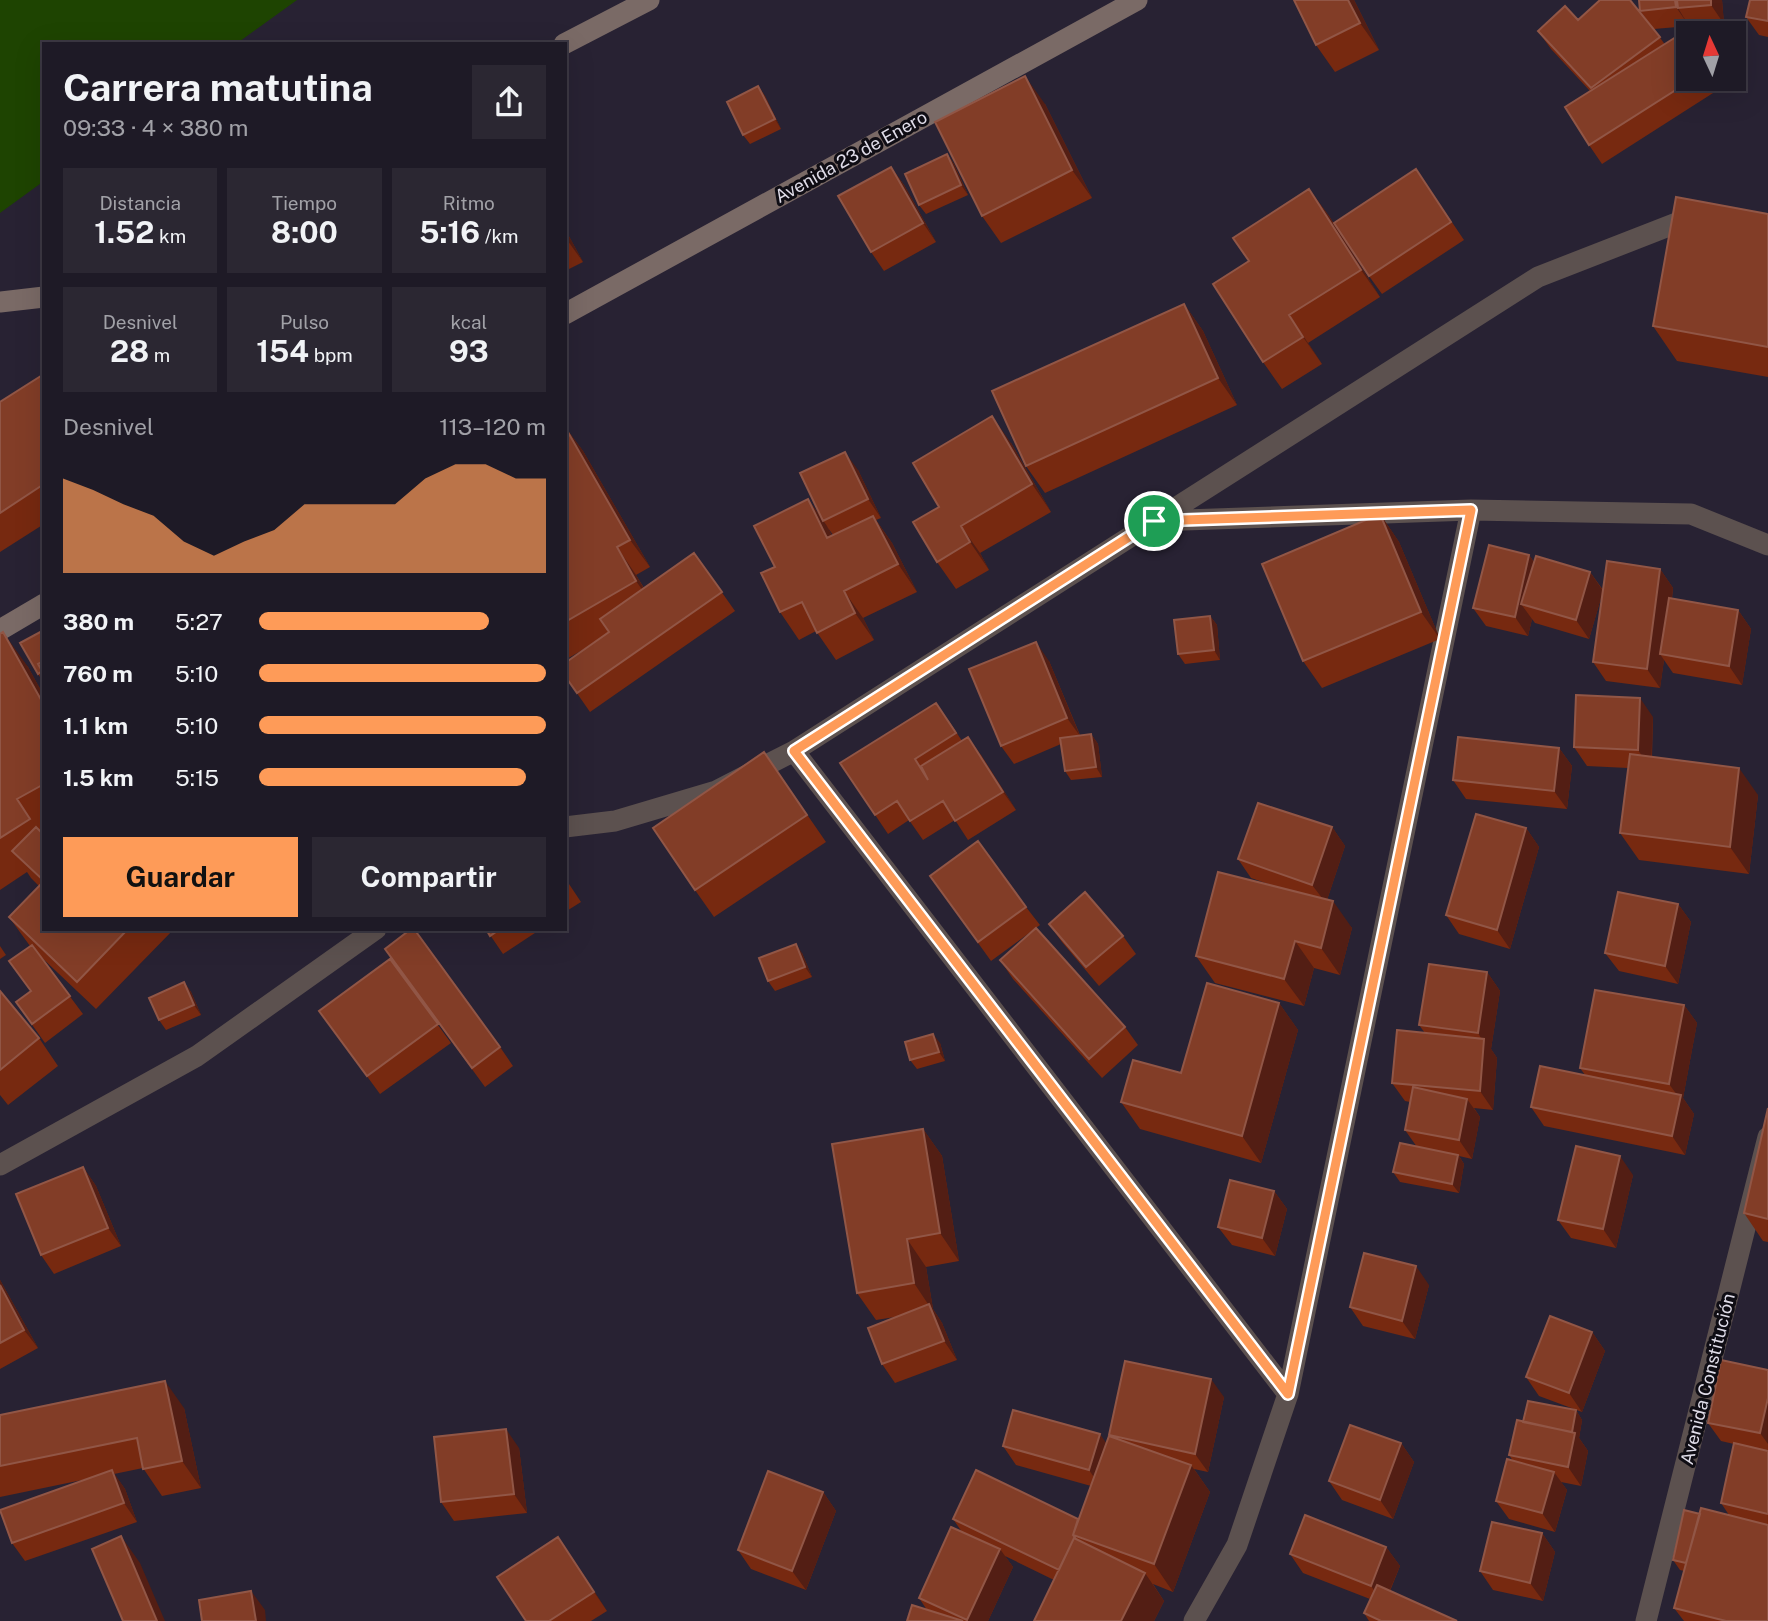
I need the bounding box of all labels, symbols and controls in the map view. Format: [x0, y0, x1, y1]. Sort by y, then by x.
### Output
north arrow [1676, 21, 1746, 91]
map controls [1676, 21, 1746, 91]
text: Carrera matutina [63, 65, 373, 110]
button: share [472, 65, 546, 139]
street label: Avenida 23 de Enero [771, 106, 930, 207]
text: 09:33 · 4 × 380 m [63, 114, 248, 141]
text: Distancia [99, 192, 181, 214]
text: Tiempo [272, 192, 337, 214]
text: Ritmo [443, 192, 495, 214]
text: 1.52 [94, 214, 154, 250]
text: 8:00 [271, 214, 338, 250]
text: 5:16 [419, 214, 480, 250]
text: km [154, 225, 186, 247]
text: /km [480, 225, 519, 247]
text: Desnivel [103, 311, 178, 333]
text: Pulso [280, 311, 329, 333]
text: kcal [450, 311, 487, 333]
text: 28 [110, 333, 149, 369]
text: 154 [256, 333, 309, 369]
text: 93 [449, 333, 489, 369]
text: m [149, 344, 170, 366]
text: bpm [309, 344, 353, 366]
text: Desnivel [63, 413, 154, 440]
text: 113–120 m [439, 413, 546, 440]
pin [1124, 491, 1184, 551]
icon: arrive [1135, 502, 1173, 540]
text: 380 m [63, 608, 134, 635]
text: 5:27 [175, 608, 223, 635]
text: 760 m [63, 660, 133, 687]
text: 5:10 [175, 660, 218, 687]
text: 1.1 km [63, 712, 128, 739]
text: 5:10 [175, 712, 218, 739]
text: 1.5 km [63, 764, 134, 791]
text: 5:15 [175, 764, 219, 791]
button: Guardar [63, 837, 298, 917]
button: Compartir [312, 837, 546, 917]
street label: Avenida Constitución [1676, 1291, 1739, 1467]

